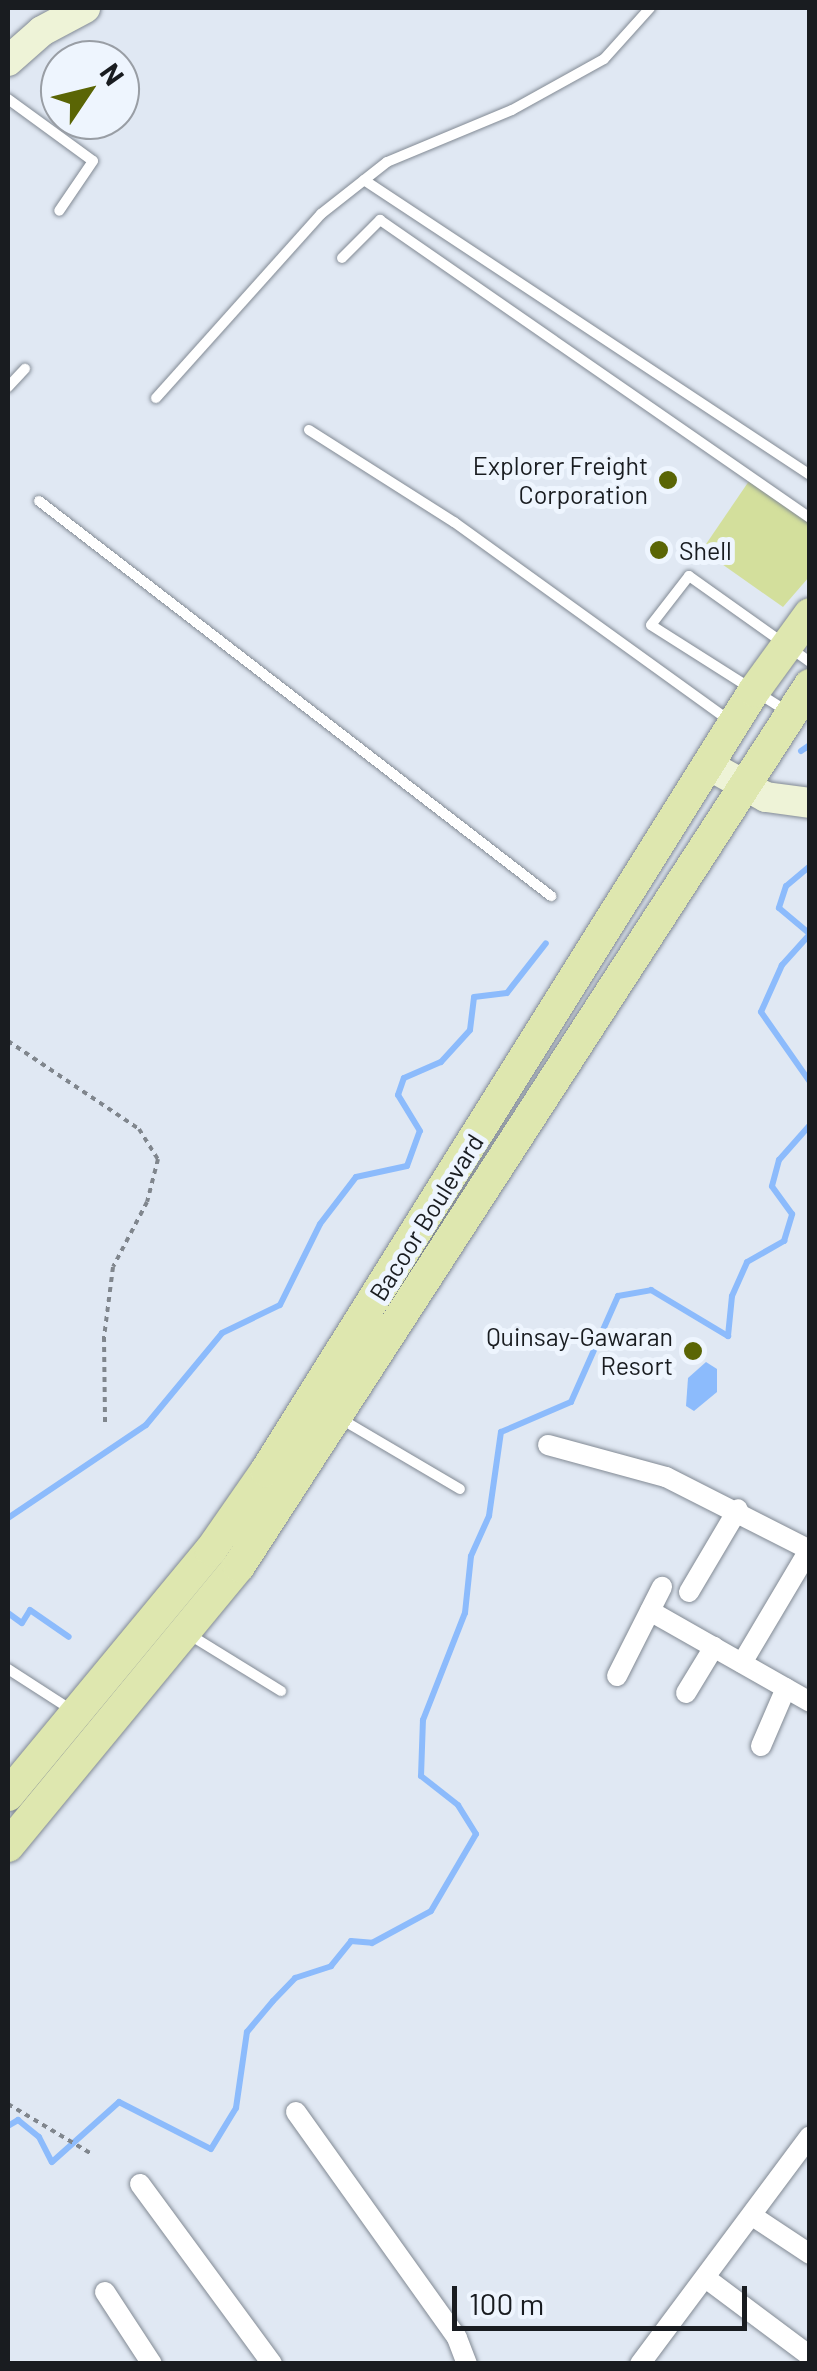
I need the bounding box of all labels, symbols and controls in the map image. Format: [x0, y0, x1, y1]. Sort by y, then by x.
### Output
north arrow [40, 40, 140, 140]
text: N [94, 57, 132, 91]
place label: Explorer Freight Corporation [473, 451, 648, 510]
marker: Explorer Freight Corporation [657, 469, 679, 491]
place label: Shell [679, 535, 732, 565]
marker: Shell [648, 539, 670, 561]
street label: Bacoor Boulevard [363, 1128, 489, 1306]
place label: Quinsay-Gawaran Resort [486, 1322, 673, 1381]
marker: Quinsay-Gawaran Resort [682, 1340, 704, 1362]
scale bar [457, 2266, 752, 2328]
text: 100 m [469, 2285, 544, 2321]

